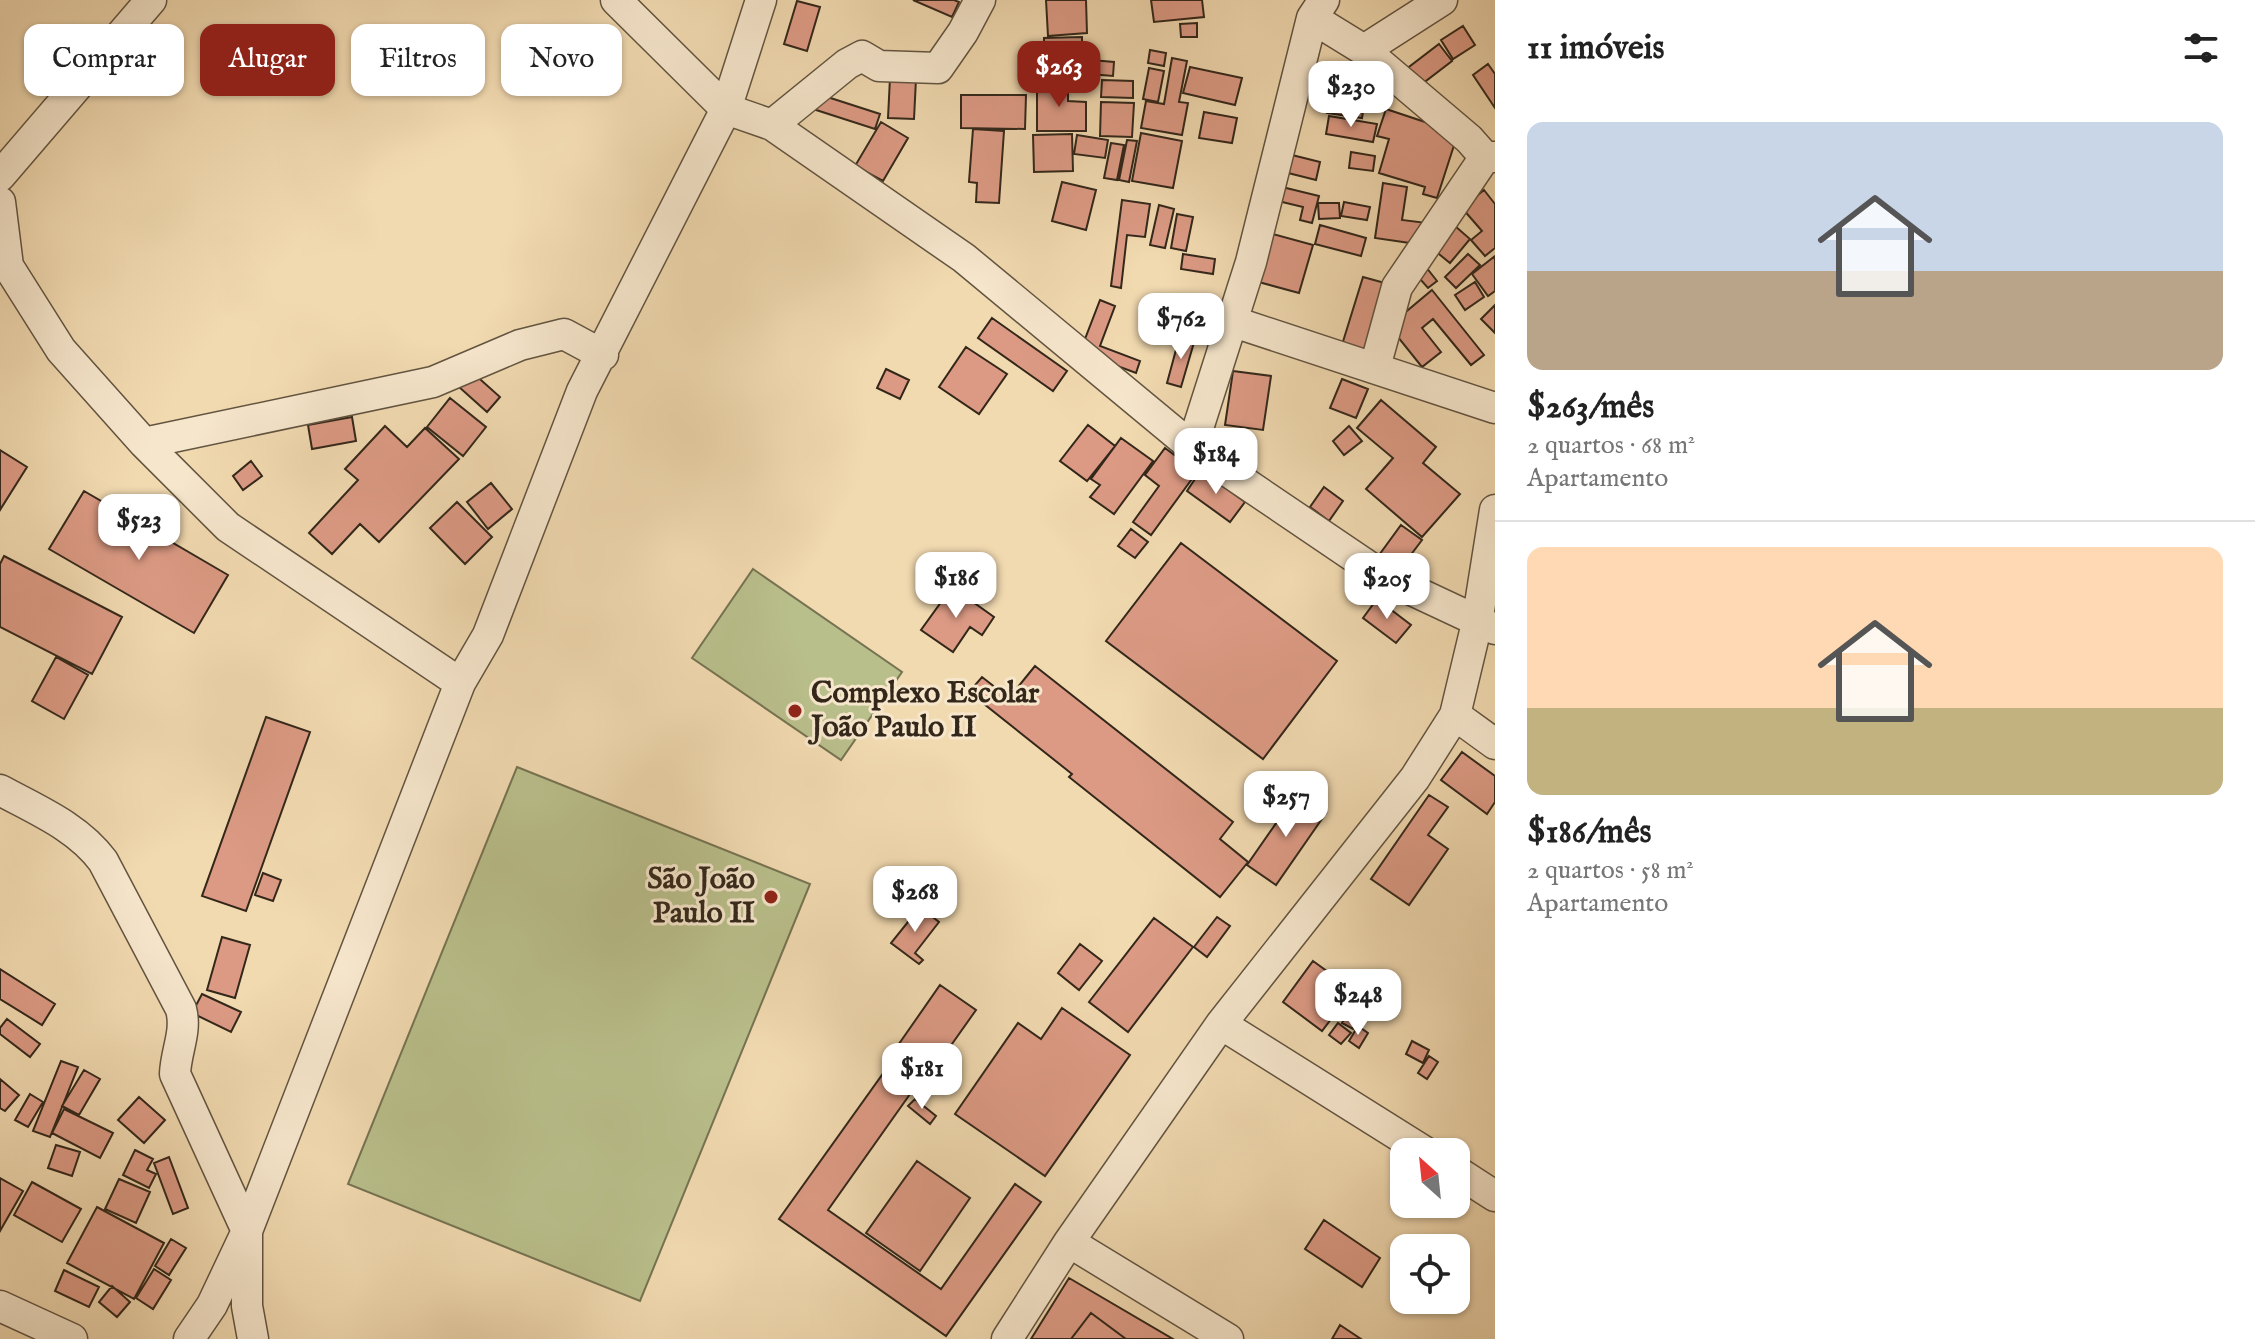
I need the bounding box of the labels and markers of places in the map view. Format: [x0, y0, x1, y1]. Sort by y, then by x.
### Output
pin: $263 [1012, 41, 1106, 109]
pin: $230 [1304, 61, 1398, 129]
pin: $762 [1134, 293, 1228, 361]
pin: $184 [1169, 428, 1263, 496]
pin: $523 [92, 494, 186, 562]
pin: $186 [909, 552, 1003, 620]
pin: $205 [1340, 553, 1434, 621]
place label: Complexo Escolar João Paulo II [807, 675, 1040, 747]
marker: Complexo Escolar João Paulo II [786, 702, 804, 720]
pin: $257 [1239, 771, 1333, 839]
place label: São João Paulo II [647, 861, 755, 933]
pin: $268 [868, 866, 962, 934]
marker: São João Paulo II [762, 888, 780, 906]
pin: $248 [1311, 969, 1405, 1037]
pin: $181 [875, 1043, 969, 1111]

